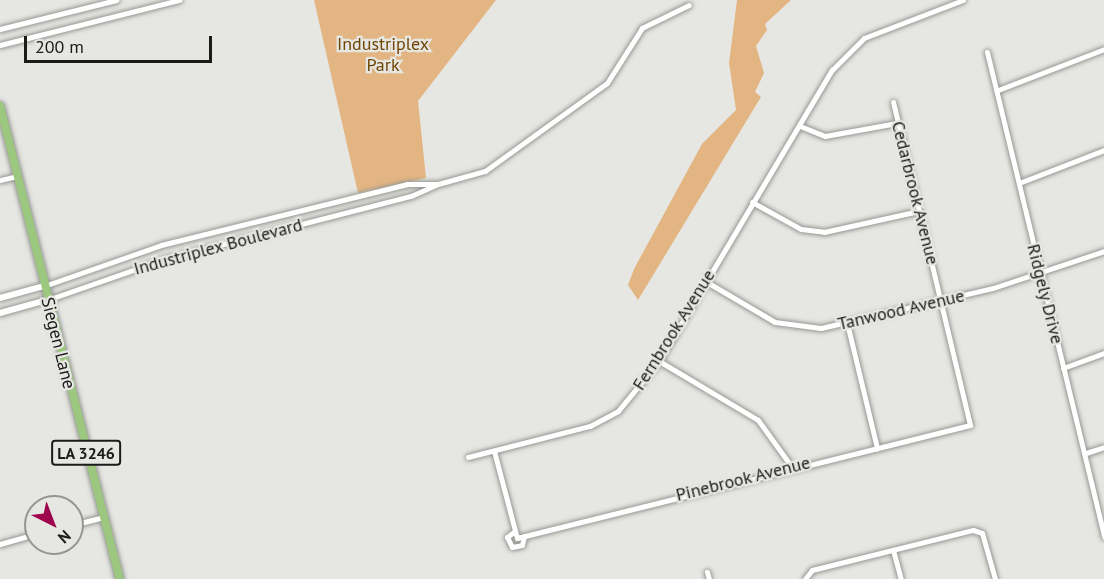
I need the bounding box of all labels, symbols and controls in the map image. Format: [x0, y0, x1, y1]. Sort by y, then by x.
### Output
scale bar [27, 24, 214, 62]
park label: Industriplex Park [337, 34, 429, 76]
text: 200 m [35, 35, 84, 58]
street label: Cedarbrook Avenue [887, 118, 943, 268]
street label: Industriplex Boulevard [131, 214, 305, 280]
street label: Ridgely Drive [1022, 242, 1068, 346]
street label: Fernbrook Avenue [628, 265, 720, 395]
street label: Tanwood Avenue [835, 285, 967, 335]
street label: Siegen Lane [36, 295, 80, 391]
road number: LA 3246 [50, 440, 122, 466]
street label: Pinebrook Avenue [673, 452, 813, 506]
north arrow [24, 495, 84, 555]
text: N [54, 526, 75, 548]

